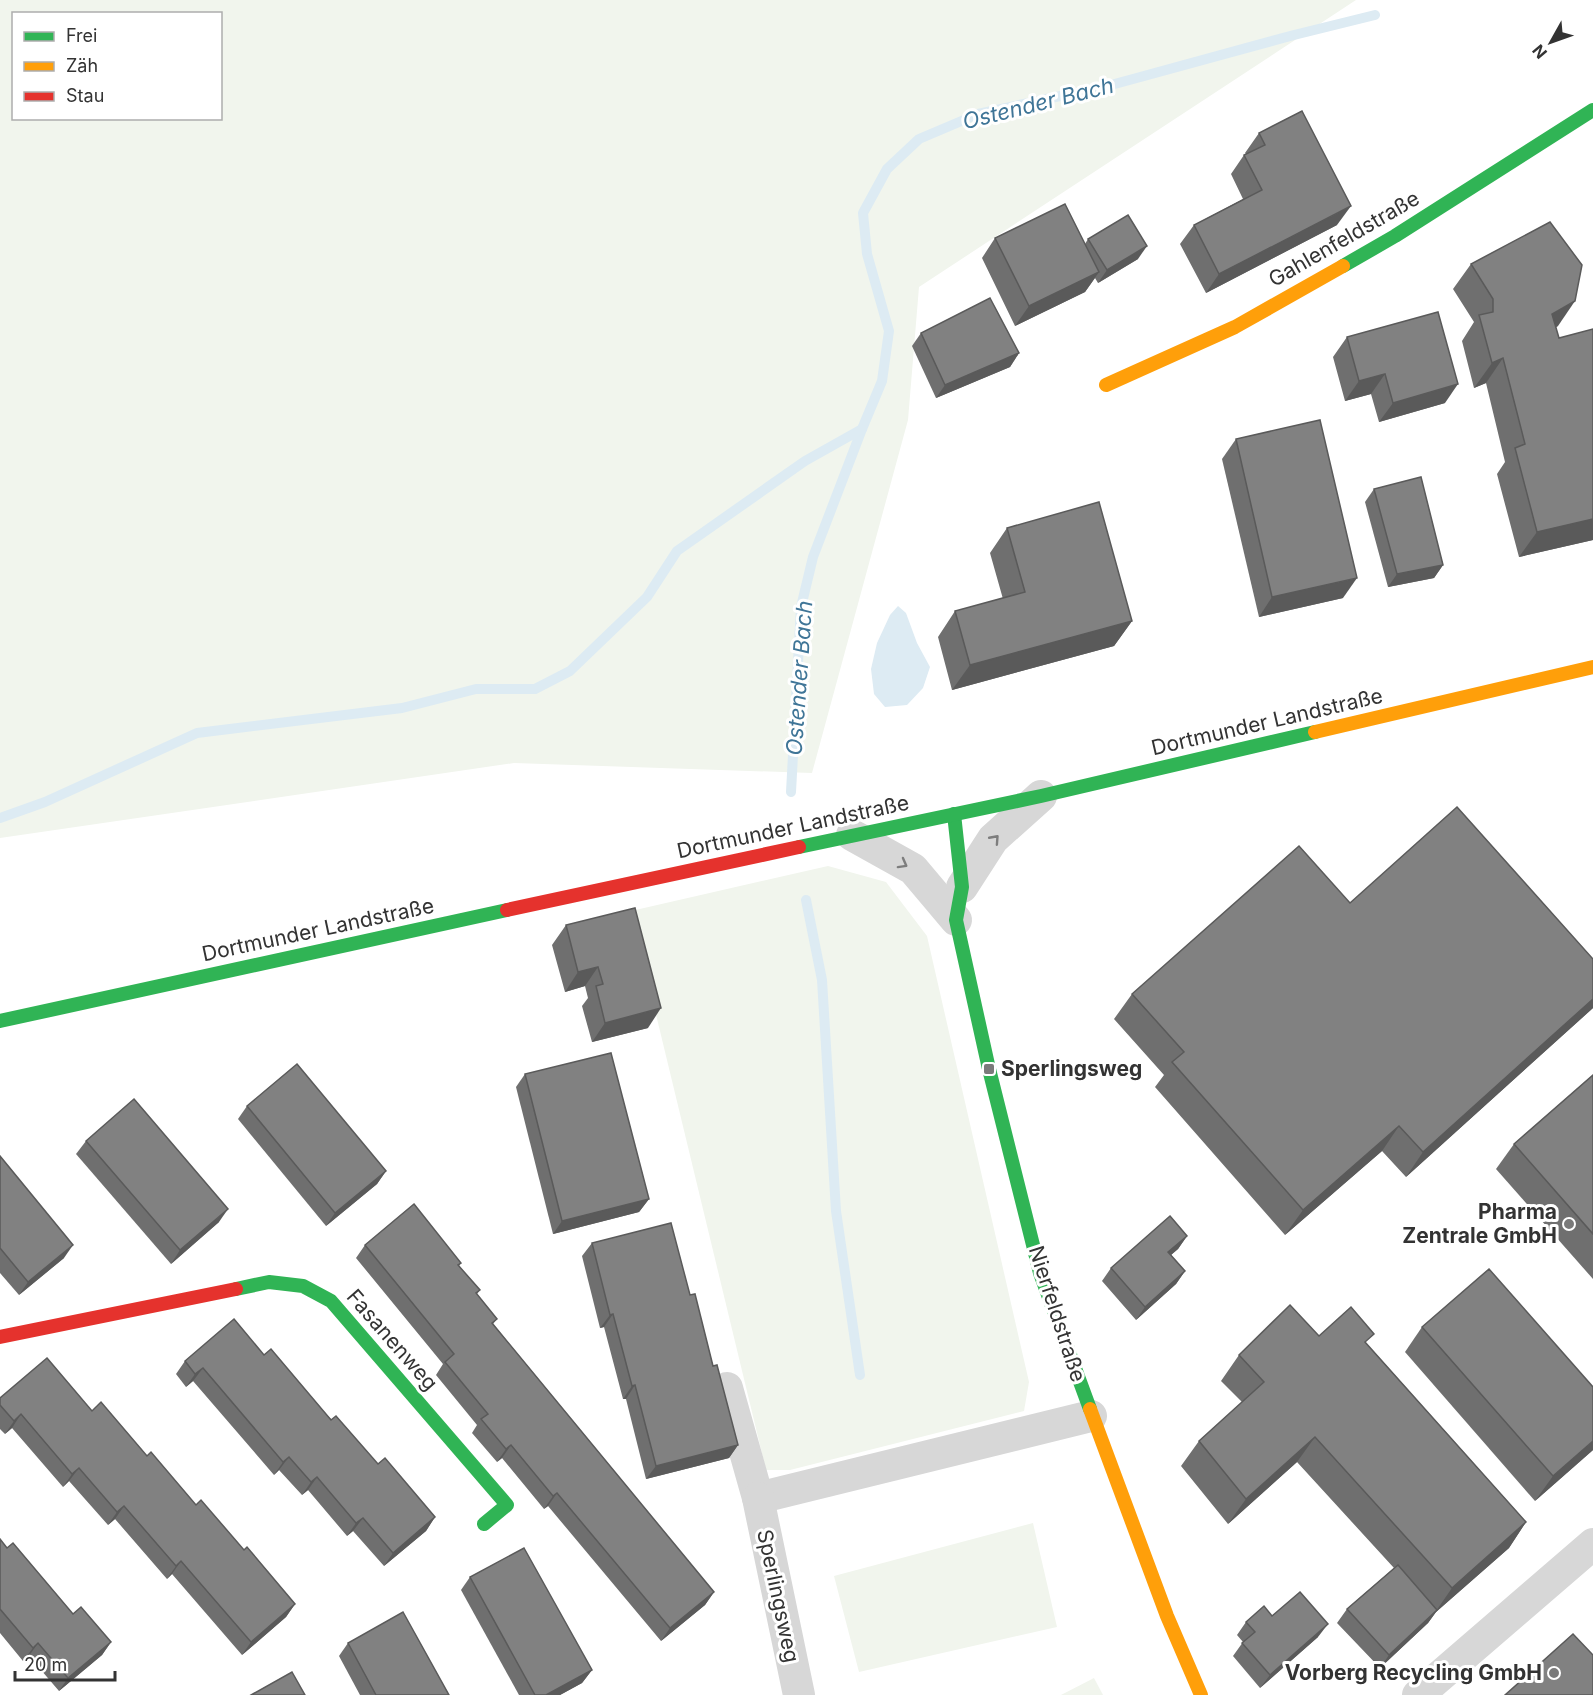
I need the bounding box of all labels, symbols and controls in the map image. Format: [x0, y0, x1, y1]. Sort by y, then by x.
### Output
legend [12, 12, 222, 120]
north arrow [1521, 12, 1581, 72]
text: Frei [66, 25, 97, 46]
text: N [1528, 41, 1551, 63]
text: Zäh [66, 55, 98, 76]
water label: Ostender Bach [960, 72, 1116, 134]
text: Stau [66, 85, 104, 106]
street label: Gahlenfeldstraße [1264, 185, 1424, 292]
water label: Ostender Bach [781, 600, 817, 756]
street label: Dortmunder Landstraße [1149, 683, 1385, 760]
street label: Dortmunder Landstraße [675, 790, 911, 863]
one-way arrow [988, 835, 999, 846]
one-way arrow [897, 857, 907, 868]
street label: Dortmunder Landstraße [200, 893, 436, 966]
place label: Sperlingsweg [1001, 1056, 1142, 1081]
marker: Sperlingsweg [982, 1062, 996, 1076]
place label: Pharma Zentrale GmbH [1402, 1199, 1557, 1248]
marker: Pharma Zentrale GmbH [1562, 1217, 1576, 1231]
street label: Nierfeldstraße [1024, 1243, 1091, 1385]
street label: Fasanenweg [342, 1284, 443, 1395]
street label: Sperlingsweg [752, 1527, 805, 1665]
scale bar [15, 1644, 116, 1682]
text: 20 m [24, 1654, 67, 1675]
place label: Vorberg Recycling GmbH [1285, 1660, 1542, 1685]
marker: Vorberg Recycling GmbH [1547, 1666, 1561, 1680]

